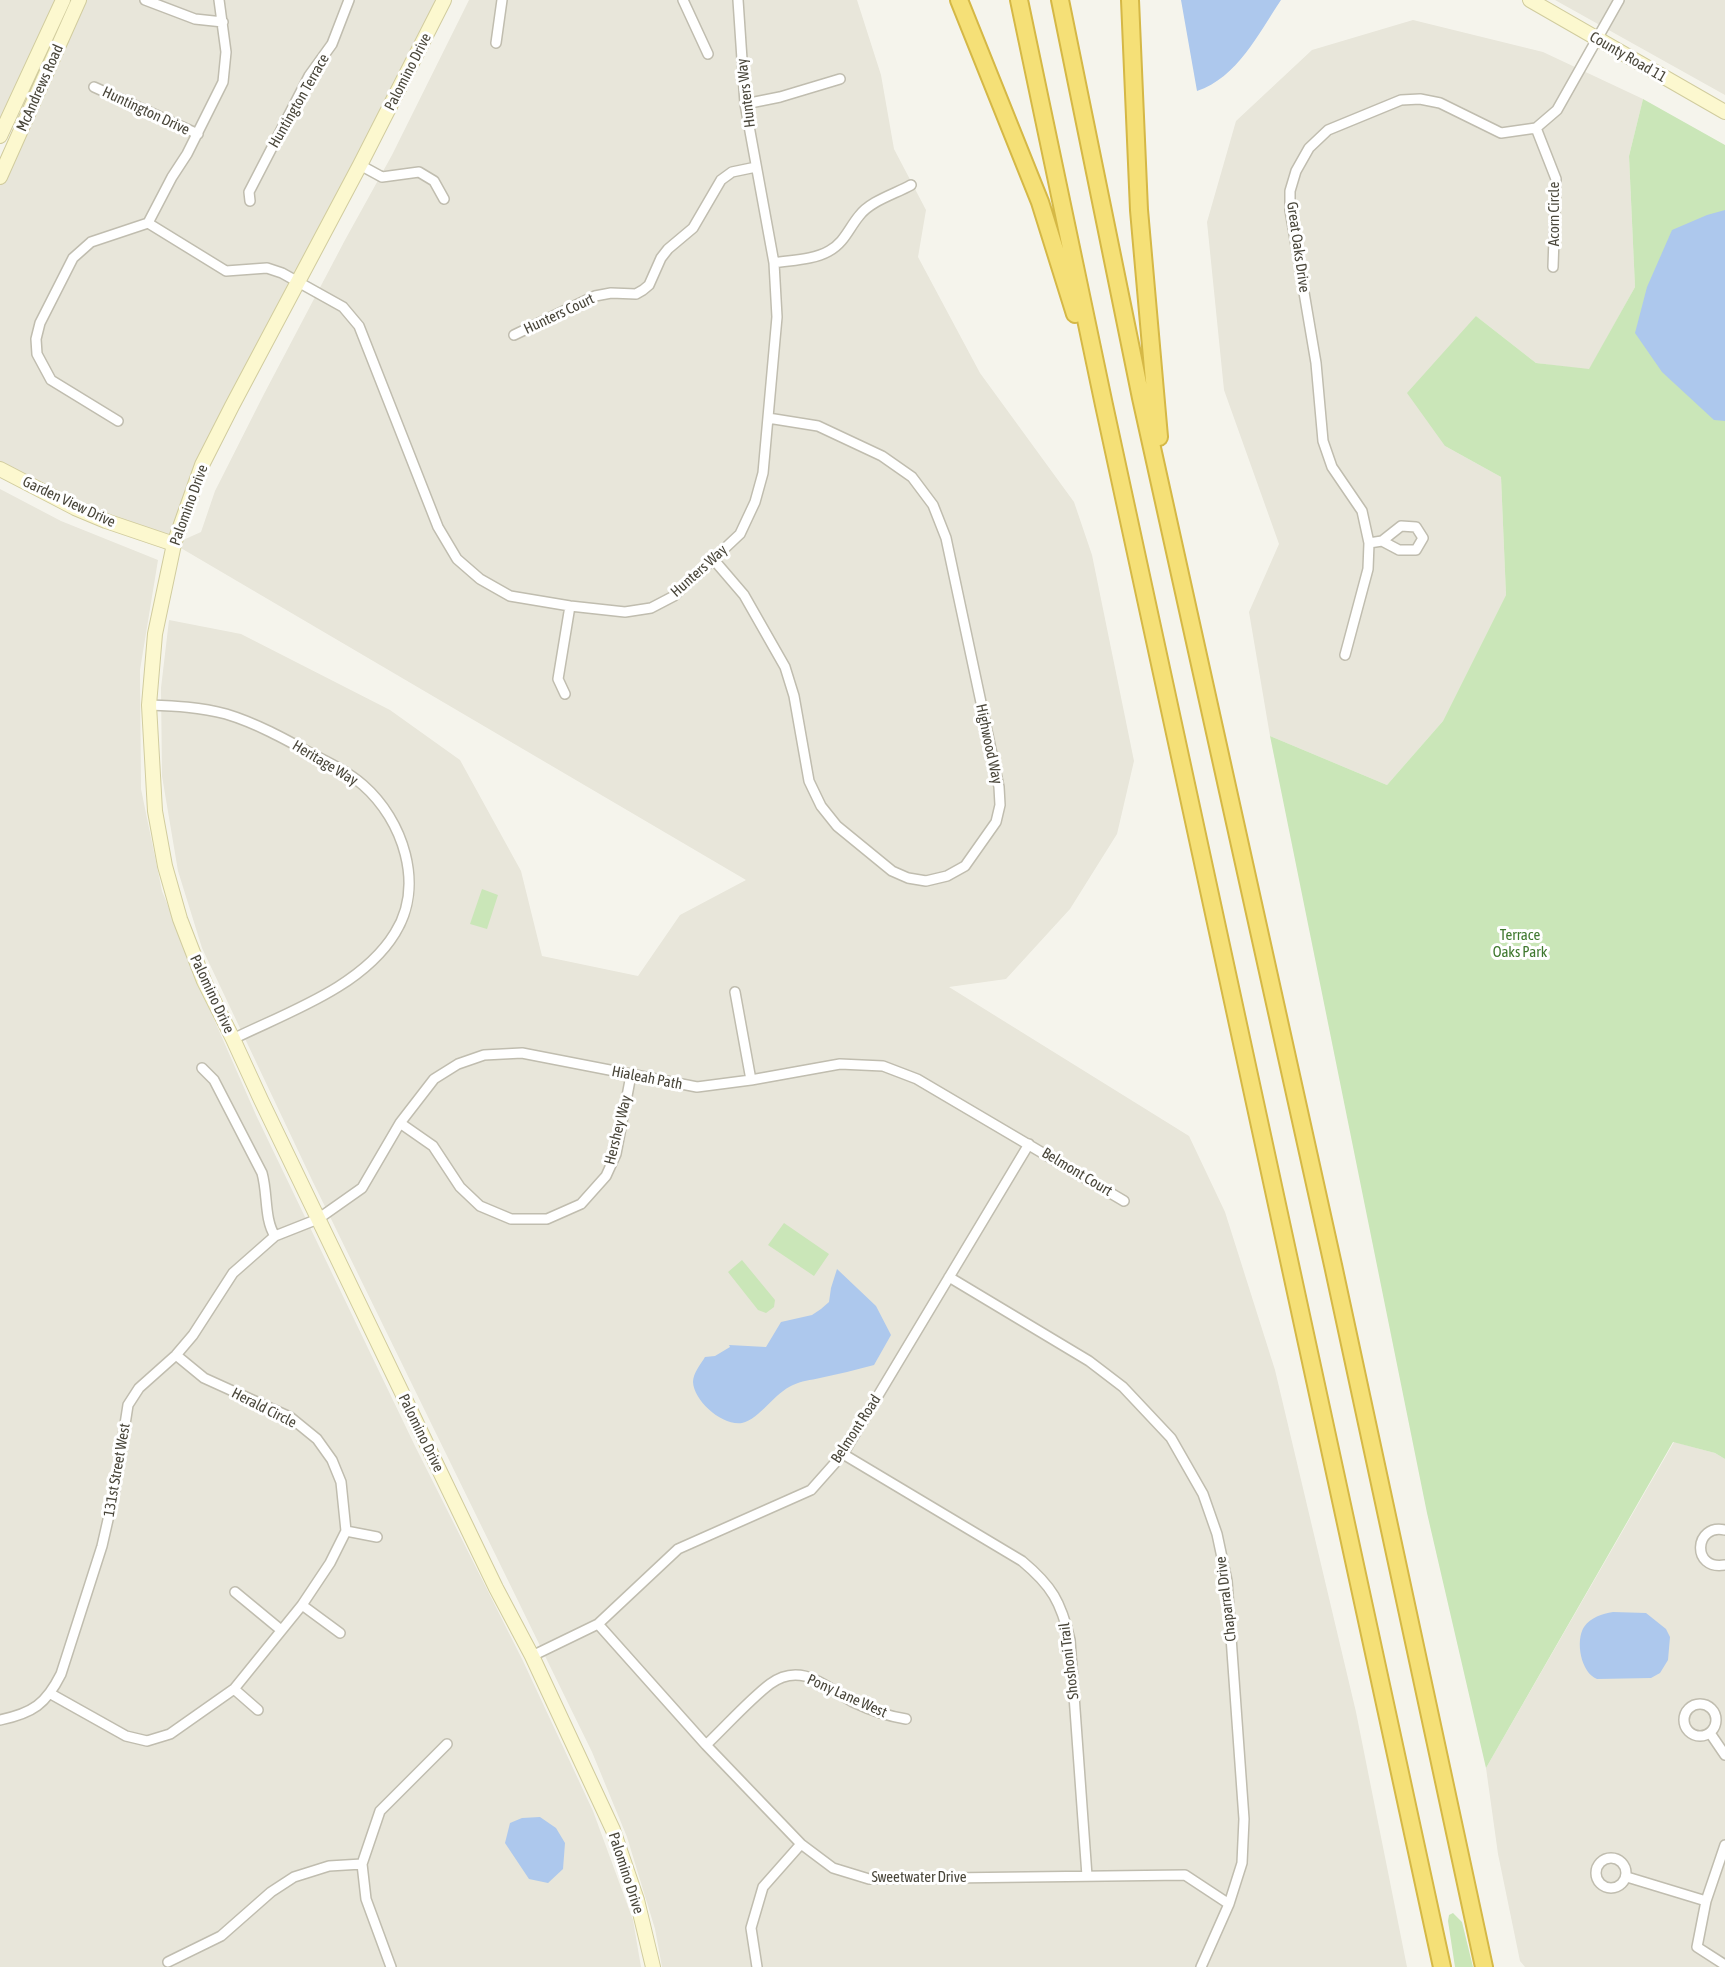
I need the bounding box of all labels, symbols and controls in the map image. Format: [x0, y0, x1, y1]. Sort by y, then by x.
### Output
street label: County Road 11 [1586, 28, 1670, 86]
street label: Palomino Drive [381, 30, 435, 114]
street label: McAndrews Road [13, 42, 67, 134]
street label: Huntington Terrace [265, 51, 333, 151]
street label: Hunters Way [733, 57, 759, 129]
street label: Huntington Drive [99, 83, 193, 139]
street label: Acorn Circle [1545, 182, 1563, 246]
street label: Great Oaks Drive [1283, 201, 1313, 293]
street label: Hunters Court [521, 290, 597, 338]
street label: Palomino Drive [166, 462, 212, 548]
street label: Garden View Drive [20, 473, 118, 531]
street label: Hunters Way [667, 541, 731, 601]
street label: Highwood Way [972, 702, 1006, 786]
street label: Heritage Way [289, 736, 361, 790]
park label: Terrace Oaks Park [1493, 926, 1547, 961]
street label: Palomino Drive [186, 952, 238, 1036]
street label: Hialeah Path [610, 1062, 684, 1094]
street label: Hershey Way [601, 1093, 635, 1167]
street label: Belmont Court [1038, 1144, 1116, 1200]
street label: Herald Circle [229, 1384, 299, 1432]
street label: Palomino Drive [394, 1391, 448, 1475]
street label: Belmont Road [827, 1391, 885, 1467]
street label: 131st Street West [100, 1422, 134, 1518]
street label: Chaparral Drive [1212, 1555, 1240, 1643]
street label: Shoshoni Trail [1055, 1622, 1083, 1700]
street label: Pony Lane West [804, 1670, 890, 1722]
street label: Palomino Drive [604, 1830, 648, 1916]
street label: Sweetwater Drive [871, 1868, 967, 1886]

